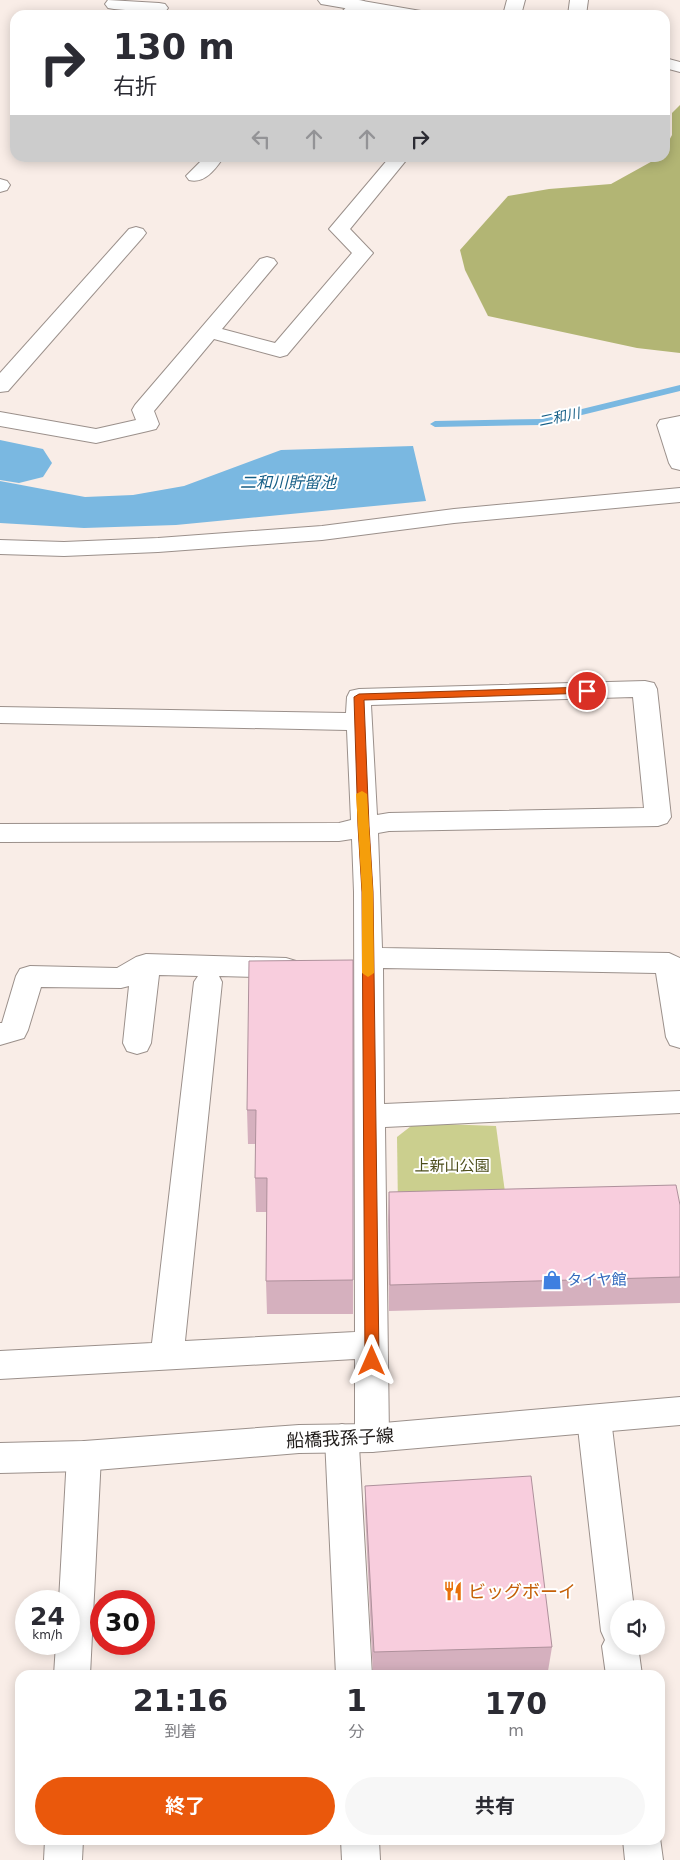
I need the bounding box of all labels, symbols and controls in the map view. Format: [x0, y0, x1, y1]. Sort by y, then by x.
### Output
text: 130 m [113, 27, 235, 67]
icon: right [30, 30, 95, 95]
text: 右折 [113, 74, 157, 99]
icon: left [247, 125, 275, 153]
icon: ahead [300, 125, 328, 153]
icon: ahead [353, 125, 381, 153]
icon: right [406, 125, 434, 153]
water label: 二和川 [537, 404, 583, 429]
water label: 二和川貯留池 [240, 473, 338, 492]
pin [566, 670, 608, 712]
icon: arrive [573, 677, 601, 705]
park label: 上新山公園 [414, 1157, 490, 1175]
shop icon: タイヤ館 [541, 1269, 563, 1291]
place label: タイヤ館 [567, 1271, 627, 1289]
position arrow [345, 1334, 397, 1386]
street label: 船橋我孫子線 [286, 1425, 394, 1451]
restaurant icon: ビッグボーイ [442, 1580, 464, 1602]
place label: ビッグボーイ [468, 1581, 576, 1602]
speed limit sign: 30 [90, 1590, 155, 1655]
map controls [610, 1600, 665, 1655]
button: sound [610, 1600, 665, 1655]
text: 24 [30, 1602, 65, 1631]
text: km/h [32, 1628, 63, 1642]
text: 21:16 [133, 1683, 228, 1718]
text: 1 [346, 1683, 367, 1718]
text: 170 [485, 1686, 547, 1721]
text: m [508, 1721, 524, 1740]
text: 到着 [164, 1722, 197, 1741]
text: 分 [348, 1722, 364, 1741]
button: 終了 [35, 1777, 335, 1835]
button: 共有 [345, 1777, 645, 1835]

